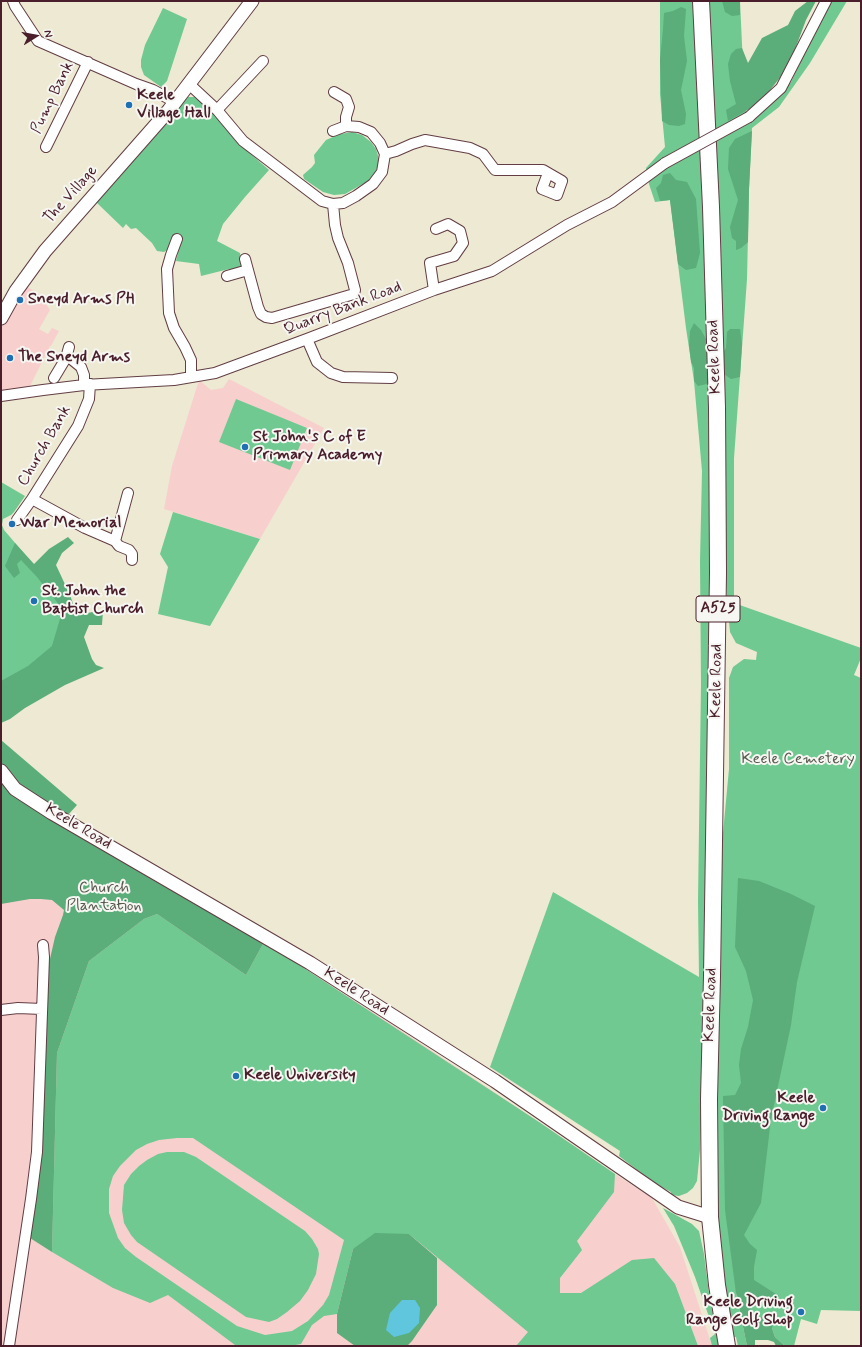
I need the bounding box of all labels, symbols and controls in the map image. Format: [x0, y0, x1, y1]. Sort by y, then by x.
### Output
north arrow [16, 16, 56, 56]
text: N [40, 29, 55, 39]
street label: Pump Bank [27, 59, 79, 137]
place label: Keele Village Hall [137, 86, 210, 124]
marker: Keele Village Hall [124, 100, 134, 110]
street label: The Village [40, 162, 102, 228]
street label: Quarry Bank Road [281, 278, 405, 340]
place label: Sneyd Arms PH [28, 290, 134, 310]
marker: Sneyd Arms PH [15, 295, 25, 305]
street label: Keele Road [704, 320, 726, 394]
place label: The Sneyd Arms [18, 348, 130, 368]
marker: The Sneyd Arms [5, 353, 15, 363]
street label: Church Bank [14, 402, 76, 490]
place label: St John's C of E Primary Academy [253, 428, 382, 466]
marker: St John's C of E Primary Academy [240, 442, 250, 452]
place label: War Memorial [20, 514, 121, 534]
marker: War Memorial [7, 519, 17, 529]
place label: St. John the Baptist Church [42, 582, 144, 620]
marker: St. John the Baptist Church [29, 596, 39, 606]
road number: A525 [696, 596, 740, 622]
street label: Keele Road [707, 644, 727, 718]
park label: Keele Cemetery [741, 750, 855, 770]
street label: Keele Road [41, 800, 115, 854]
park label: Church Plantation [66, 879, 142, 917]
street label: Keele Road [320, 964, 392, 1020]
street label: Keele Road [700, 968, 722, 1042]
place label: Keele University [244, 1066, 356, 1086]
marker: Keele University [231, 1071, 241, 1081]
place label: Keele Driving Range [722, 1089, 815, 1127]
marker: Keele Driving Range [818, 1103, 828, 1113]
place label: Keele Driving Range Golf Shop [686, 1293, 793, 1331]
marker: Keele Driving Range Golf Shop [796, 1307, 806, 1317]

